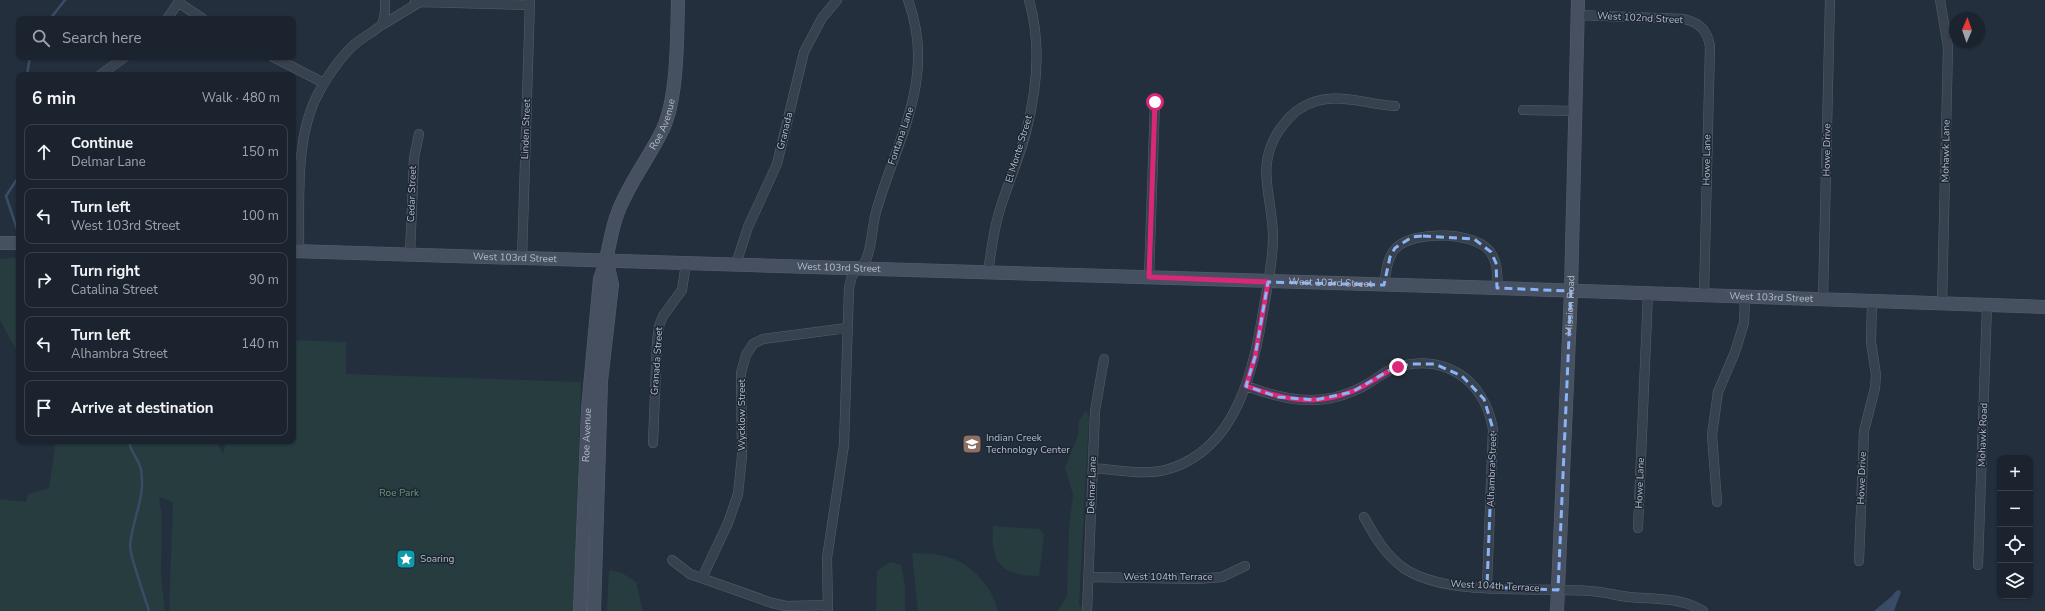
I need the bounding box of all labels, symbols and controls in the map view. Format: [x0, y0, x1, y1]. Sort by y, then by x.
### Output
street label: West 102nd Street [1597, 9, 1684, 27]
north arrow [1949, 12, 1985, 48]
search box [16, 16, 296, 60]
icon: search [30, 27, 52, 49]
text: Search here [62, 28, 142, 48]
text: 6 min [32, 87, 76, 110]
text: Walk · 480 m [202, 89, 280, 107]
route start [1146, 93, 1164, 111]
street label: Linden Street [518, 98, 534, 159]
street label: Roe Avenue [646, 98, 679, 153]
street label: Fontana Lane [885, 105, 917, 167]
street label: Granada [774, 111, 796, 151]
street label: El Monte Street [1002, 113, 1036, 184]
street label: Mohawk Lane [1938, 120, 1954, 182]
street label: Howe Drive [1820, 123, 1834, 177]
text: Continue [71, 133, 133, 153]
street label: Howe Lane [1700, 134, 1714, 186]
icon: ahead [33, 141, 55, 163]
text: 150 m [241, 143, 279, 161]
text: Delmar Lane [71, 153, 146, 171]
street label: Cedar Street [404, 165, 420, 222]
text: Turn left [71, 197, 130, 217]
icon: left [33, 205, 55, 227]
text: 100 m [241, 207, 279, 225]
text: West 103rd Street [71, 217, 180, 235]
street label: West 103rd Street [473, 250, 558, 266]
street label: West 103rd Street [797, 259, 881, 276]
text: Turn right [71, 261, 140, 281]
icon: right [33, 269, 55, 291]
text: 90 m [249, 271, 279, 289]
street label: West 103rd Street [1288, 275, 1373, 291]
street label: Mission Road [1562, 275, 1578, 336]
text: Catalina Street [71, 281, 158, 299]
street label: West 103rd Street [1729, 289, 1814, 306]
text: Turn left [71, 325, 130, 345]
street label: Granada Street [648, 326, 666, 395]
icon: left [33, 333, 55, 355]
text: 140 m [241, 335, 279, 353]
text: Alhambra Street [71, 345, 168, 363]
route end [1389, 358, 1407, 376]
street label: Wycklow Street [735, 378, 749, 451]
icon: arrive [33, 397, 55, 419]
text: Arrive at destination [71, 398, 214, 418]
street label: Mohawk Road [1975, 402, 1991, 467]
street label: Roe Avenue [579, 408, 595, 462]
place label: Indian Creek Technology Center [986, 431, 1070, 457]
street label: Alhambra Street [1484, 432, 1500, 507]
school or university icon: Indian Creek Technology Center [961, 433, 983, 455]
street label: Howe Drive [1854, 451, 1870, 505]
map controls [1997, 455, 2033, 599]
button: + [1997, 455, 2033, 491]
street label: Delmar Lane [1084, 456, 1100, 514]
street label: Howe Lane [1632, 457, 1648, 509]
park label: Roe Park [379, 486, 420, 500]
button: − [1997, 491, 2033, 527]
button: locate [1997, 527, 2033, 563]
place icon: Soaring [395, 548, 417, 570]
place label: Soaring [420, 552, 455, 566]
button: layers [1997, 563, 2033, 599]
street label: West 104th Terrace [1123, 570, 1213, 584]
street label: West 104th Terrace [1450, 577, 1540, 595]

